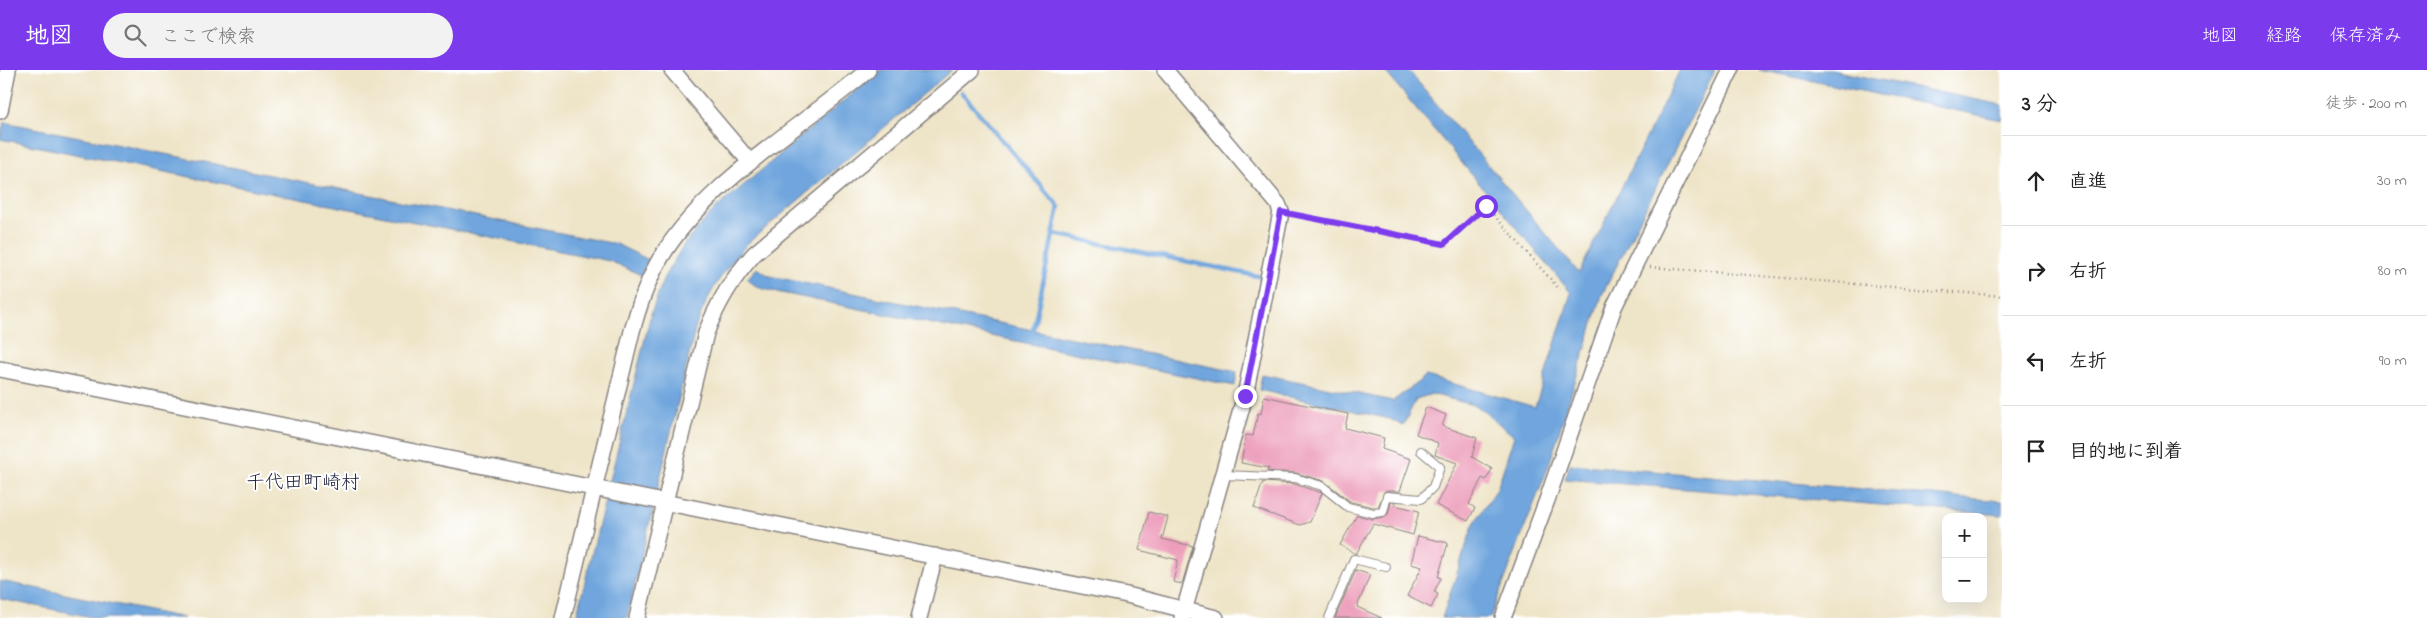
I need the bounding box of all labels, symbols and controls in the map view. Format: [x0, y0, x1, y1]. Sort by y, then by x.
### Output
search box [103, 13, 453, 58]
text: 地図 [25, 20, 73, 55]
icon: search [121, 21, 149, 49]
text: ここで検索 [161, 24, 256, 51]
text: 地図 [2202, 24, 2238, 50]
text: 経路 [2266, 24, 2302, 50]
text: 保存済み [2330, 24, 2402, 50]
text: 3 分 [2022, 90, 2057, 120]
text: 徒歩 · 200 m [2325, 92, 2407, 116]
icon: ahead [2022, 167, 2050, 195]
text: 直進 [2069, 169, 2107, 196]
text: 30 m [2377, 169, 2407, 193]
route start [1475, 195, 1498, 218]
icon: right [2022, 257, 2050, 285]
text: 右折 [2069, 259, 2107, 286]
text: 80 m [2378, 259, 2407, 283]
icon: left [2022, 347, 2050, 375]
text: 左折 [2069, 349, 2107, 376]
text: 90 m [2379, 349, 2407, 373]
route end [1234, 385, 1257, 408]
icon: arrive [2022, 437, 2050, 465]
text: 目的地に到着 [2069, 439, 2183, 466]
district label: 千代田町崎村 [246, 470, 360, 497]
map controls [1942, 513, 1987, 603]
button: + [1942, 513, 1987, 558]
button: − [1942, 558, 1987, 603]

